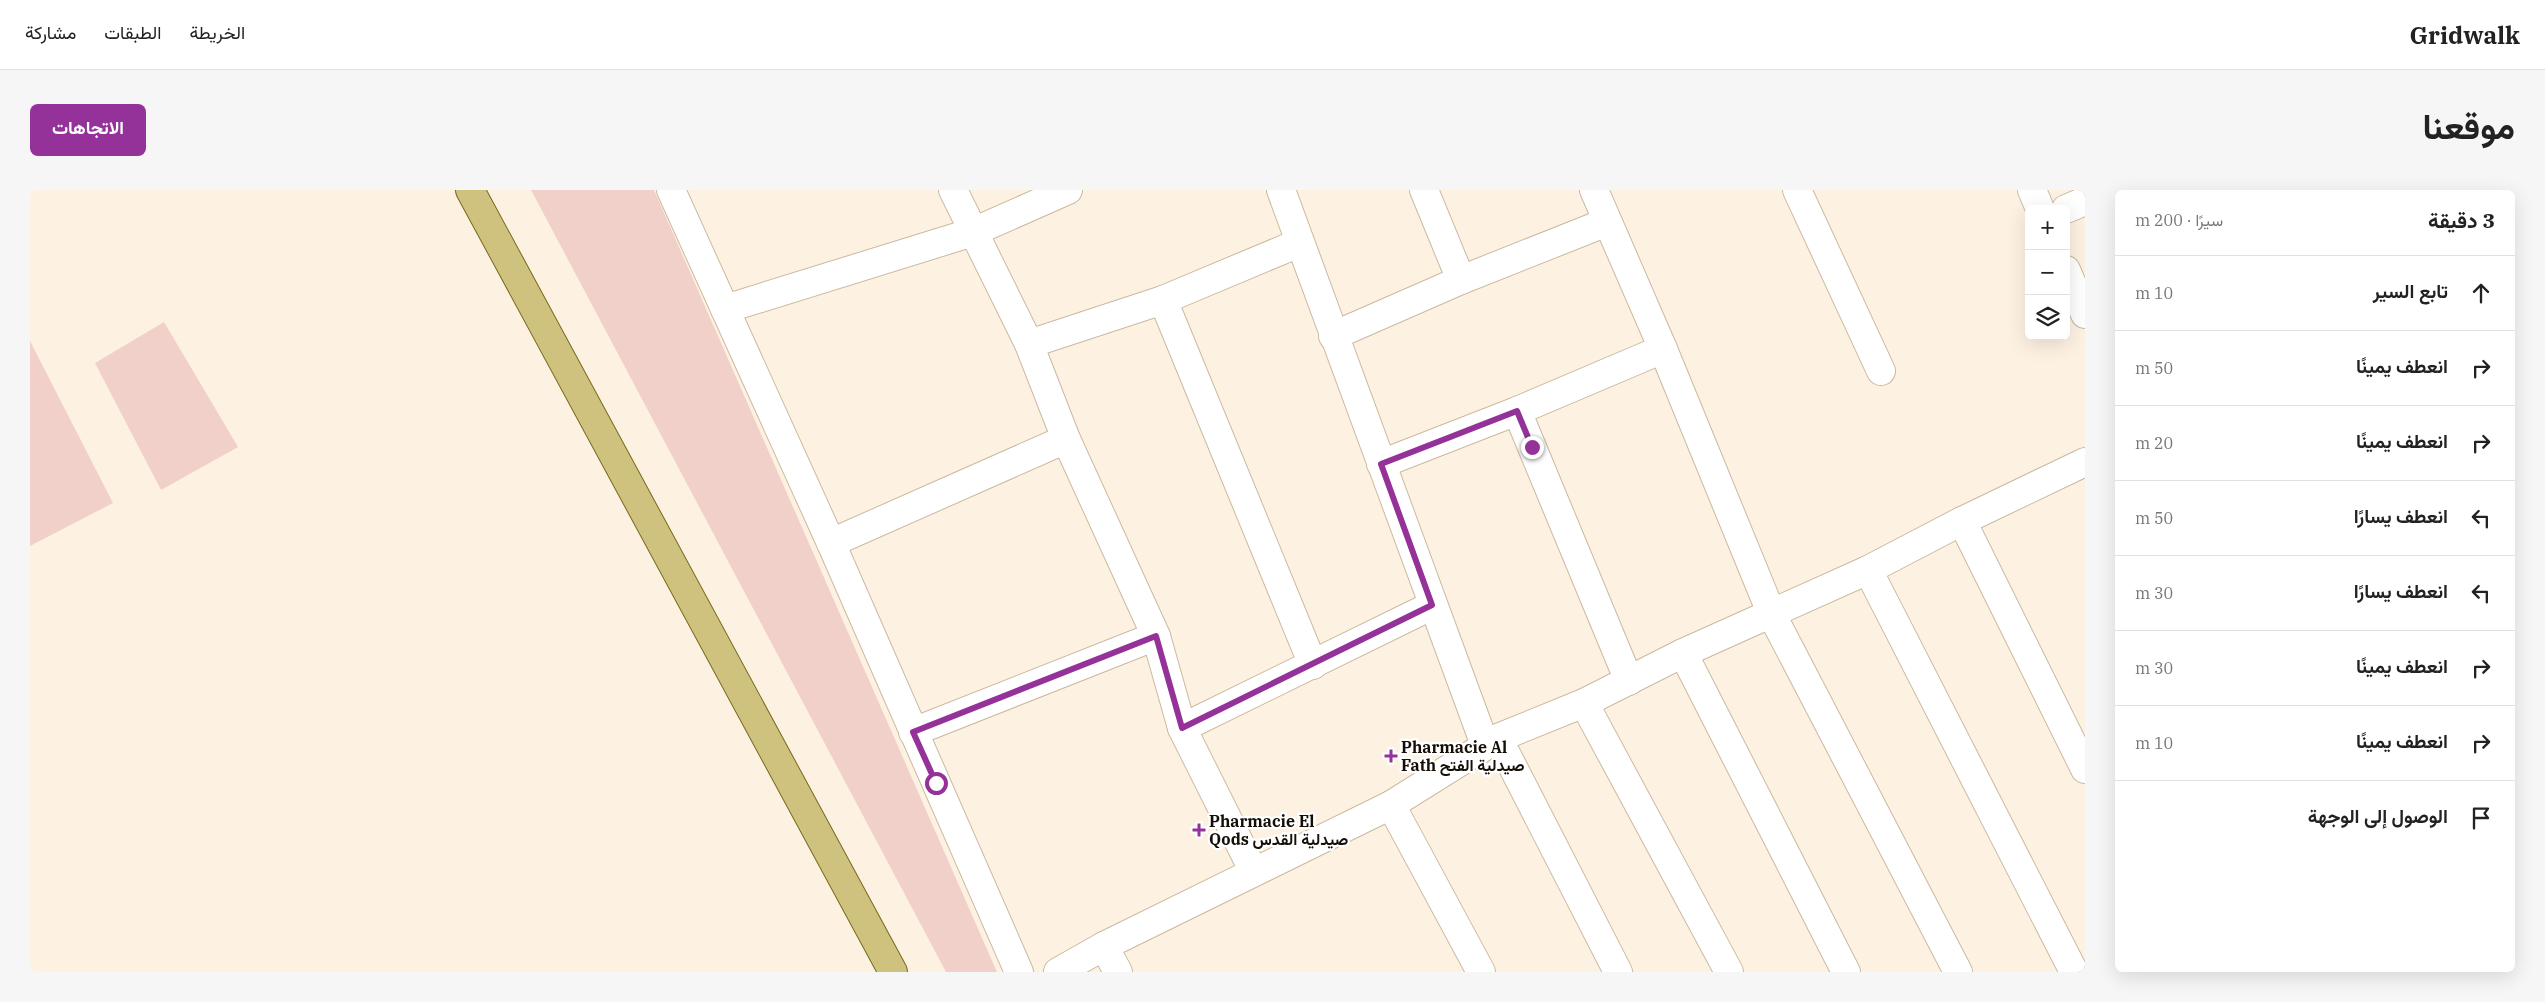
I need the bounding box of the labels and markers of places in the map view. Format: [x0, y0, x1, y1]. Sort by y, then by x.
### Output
place label: Pharmacie Al Fath صيدلية الفتح [1401, 737, 1525, 777]
marker: Pharmacie Al Fath صيدلية الفتح [1385, 750, 1397, 762]
place label: Pharmacie El Qods صيدلية القدس [1209, 811, 1348, 849]
marker: Pharmacie El Qods صيدلية القدس [1193, 824, 1205, 836]

